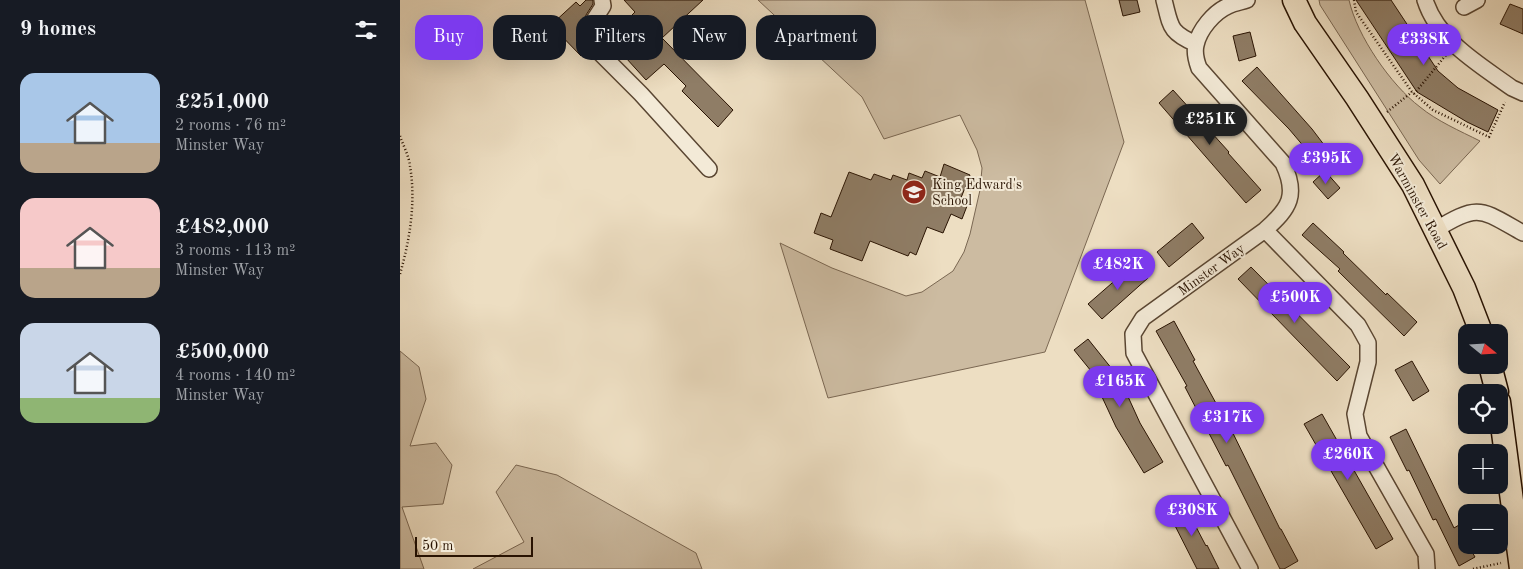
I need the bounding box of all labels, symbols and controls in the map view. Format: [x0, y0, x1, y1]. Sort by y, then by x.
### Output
chip: Buy [415, 15, 483, 60]
chip: Rent [493, 15, 566, 60]
chip: Filters [576, 15, 663, 60]
chip: New [673, 15, 746, 60]
chip: Apartment [756, 15, 876, 60]
icon: filters [352, 16, 380, 44]
text: 9 homes [20, 19, 96, 40]
pin: £338K [1389, 23, 1459, 66]
text: £338K [1398, 32, 1450, 48]
text: £251,000 [175, 92, 269, 113]
icon: home [60, 93, 120, 153]
pin: £251K [1175, 104, 1245, 146]
text: £251K [1184, 112, 1236, 128]
text: 2 rooms · 76 m² [175, 118, 286, 134]
text: Minster Way [175, 138, 264, 154]
pin: £395K [1291, 142, 1361, 185]
text: £395K [1300, 151, 1352, 167]
street label: Warminster Road [1385, 151, 1449, 252]
place label: King Edward's School [932, 178, 1022, 208]
school or university icon: King Edward's School [901, 179, 927, 205]
text: £482,000 [175, 217, 269, 238]
icon: home [60, 218, 120, 278]
street label: Minster Way [1176, 241, 1248, 298]
text: 3 rooms · 113 m² [175, 243, 295, 259]
pin: £482K [1083, 248, 1153, 291]
text: £482K [1092, 257, 1144, 273]
text: Minster Way [175, 263, 264, 279]
pin: £500K [1260, 282, 1330, 324]
text: £500K [1269, 290, 1321, 306]
north arrow [1458, 324, 1508, 374]
map controls [1458, 324, 1508, 554]
text: £500,000 [175, 342, 269, 363]
icon: home [60, 343, 120, 403]
pin: £165K [1085, 366, 1155, 408]
text: 4 rooms · 140 m² [175, 368, 295, 384]
text: £165K [1094, 374, 1146, 390]
button: locate [1458, 384, 1508, 434]
text: Minster Way [175, 388, 264, 404]
pin: £317K [1192, 402, 1262, 444]
text: £317K [1201, 410, 1253, 426]
pin: £260K [1313, 438, 1383, 481]
button: + [1458, 444, 1508, 494]
text: £260K [1322, 447, 1374, 463]
pin: £308K [1157, 494, 1227, 537]
text: £308K [1166, 503, 1218, 519]
button: − [1458, 504, 1508, 554]
scale bar [415, 534, 532, 557]
text: 50 m [422, 539, 453, 553]

